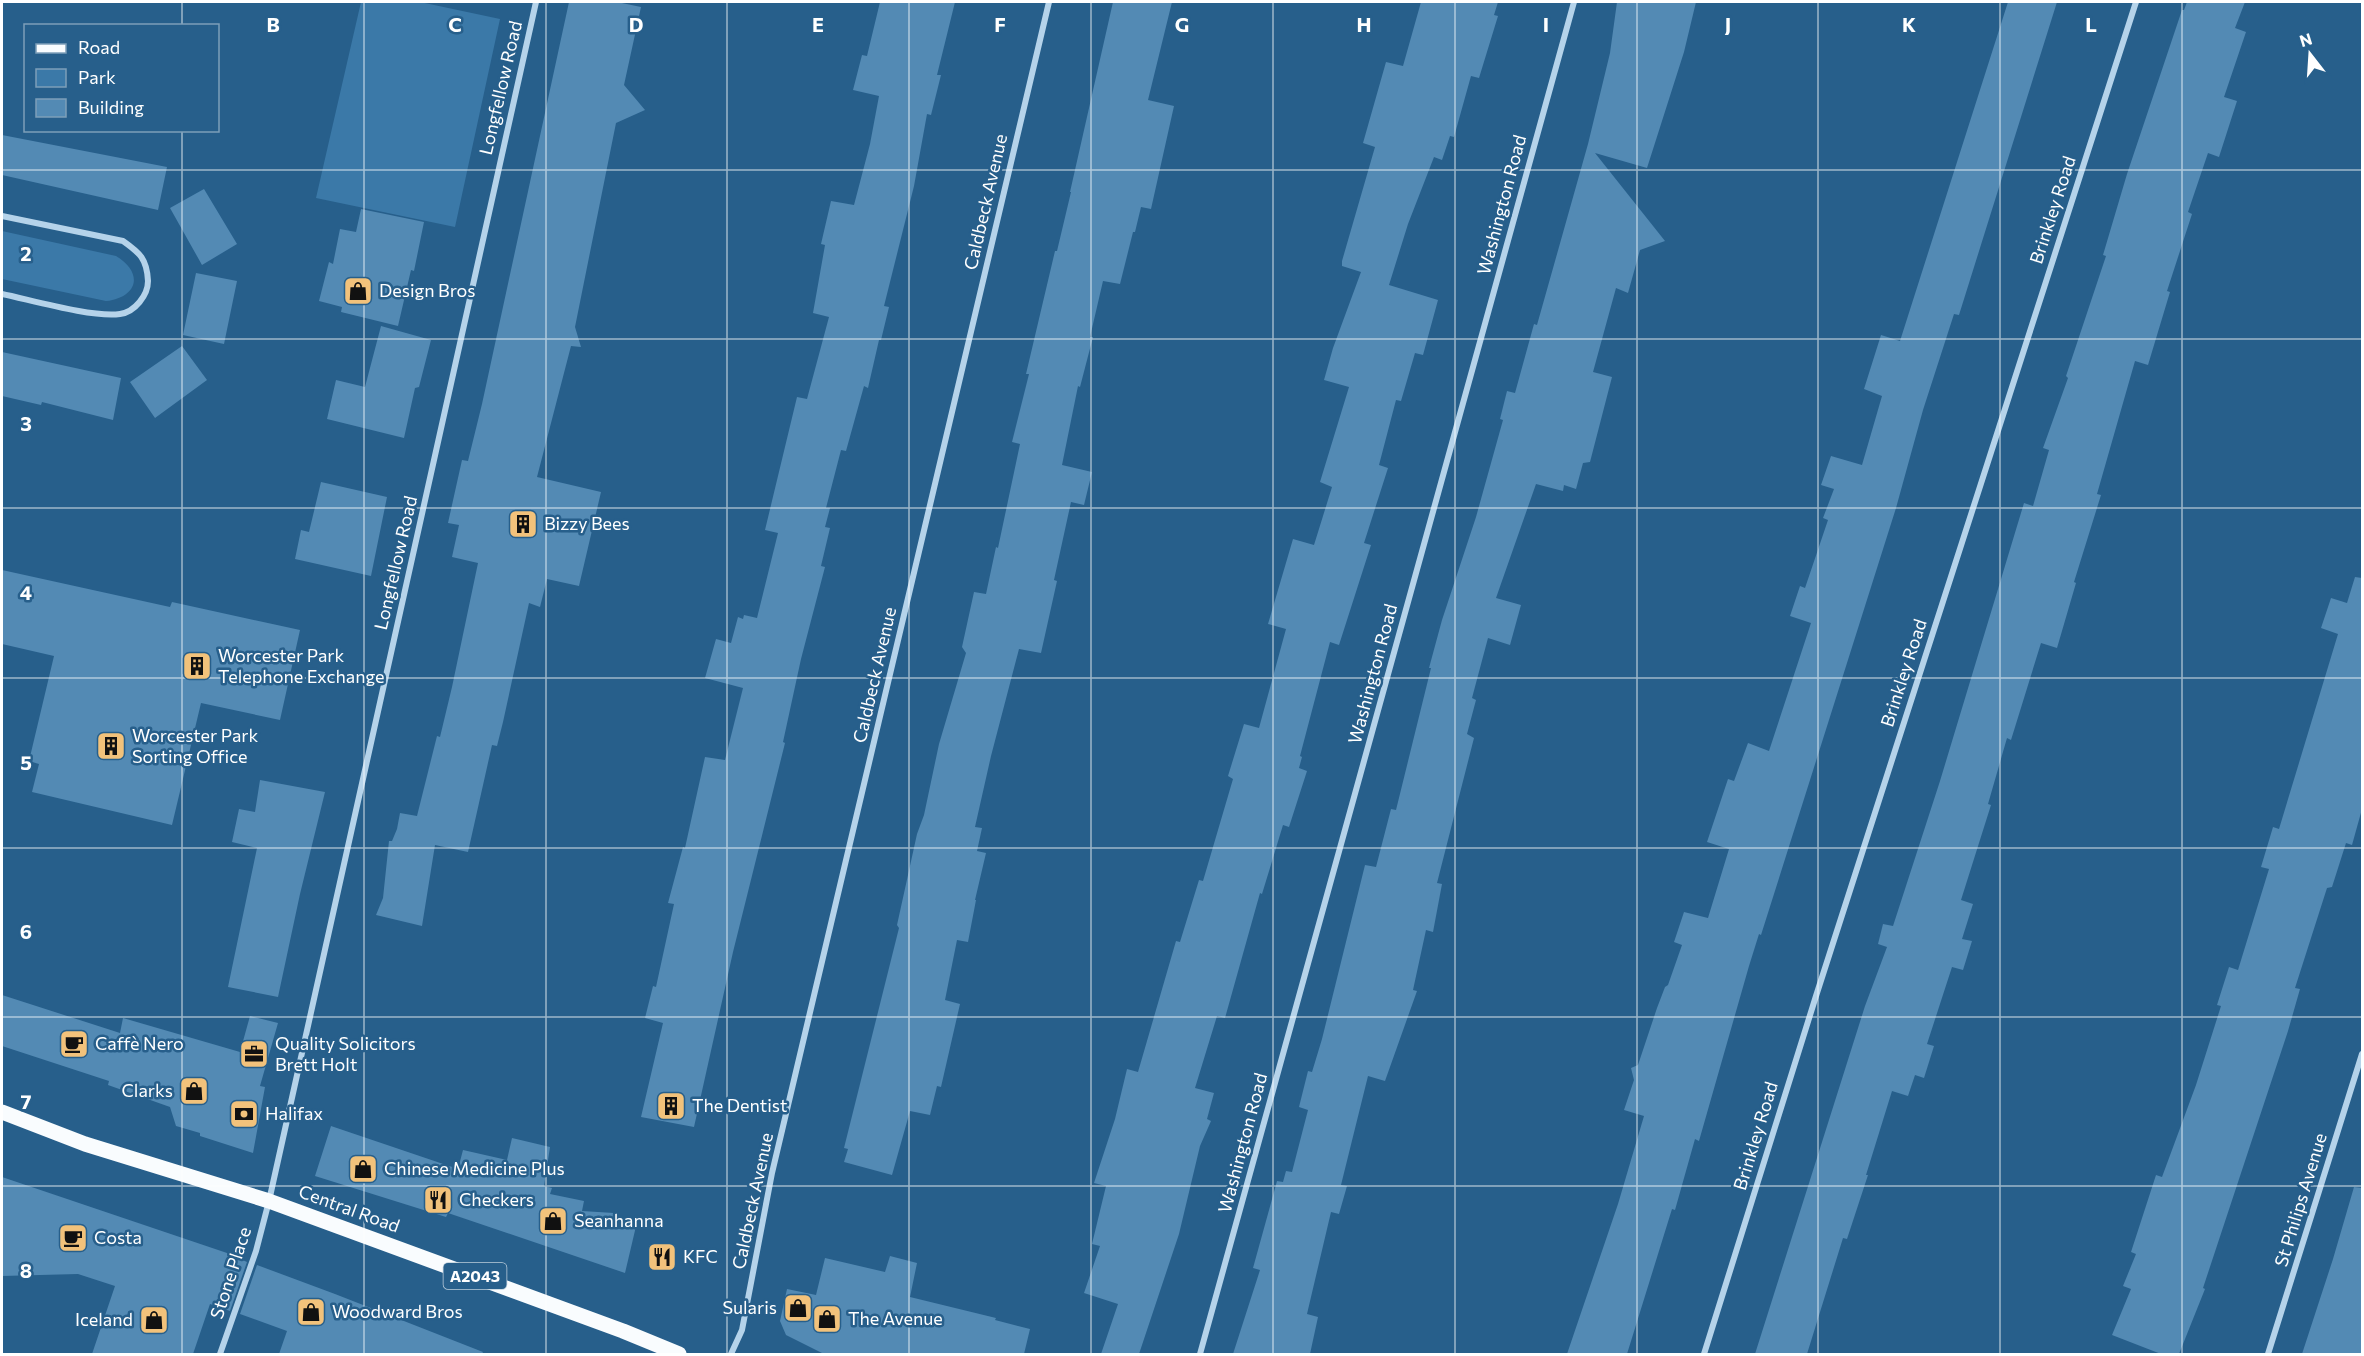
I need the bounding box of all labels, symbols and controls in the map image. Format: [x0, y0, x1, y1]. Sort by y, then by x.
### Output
text: B [266, 12, 280, 36]
text: C [448, 12, 462, 36]
text: D [629, 12, 643, 36]
text: E [812, 12, 824, 36]
text: F [994, 12, 1006, 36]
text: G [1175, 12, 1189, 36]
text: H [1357, 12, 1372, 36]
text: I [1543, 12, 1549, 36]
text: J [1725, 12, 1731, 36]
text: K [1902, 12, 1916, 36]
text: L [2085, 12, 2097, 36]
street label: Longfellow Road [474, 19, 526, 157]
legend [24, 24, 219, 132]
north arrow [2280, 24, 2340, 84]
text: N [2297, 28, 2314, 50]
text: Road [78, 36, 120, 58]
text: Park [78, 66, 116, 88]
text: Building [78, 96, 144, 118]
street label: Caldbeck Avenue [959, 132, 1011, 272]
street label: Washington Road [1472, 132, 1530, 277]
street label: Brinkley Road [2024, 153, 2080, 266]
text: 2 [20, 241, 32, 265]
shop icon: Design Bros [342, 275, 374, 307]
place label: Design Bros [379, 279, 475, 301]
text: 3 [20, 411, 32, 435]
street label: Longfellow Road [369, 494, 421, 632]
building icon: Bizzy Bees [507, 508, 539, 540]
place label: Bizzy Bees [544, 512, 630, 534]
text: 4 [20, 580, 32, 604]
street label: Washington Road [1343, 601, 1401, 746]
street label: Caldbeck Avenue [848, 605, 900, 745]
street label: Brinkley Road [1875, 616, 1931, 729]
place label: Worcester Park Telephone Exchange [218, 644, 385, 687]
building icon: Worcester Park Telephone Exchange [181, 650, 213, 682]
place label: Worcester Park Sorting Office [132, 724, 259, 767]
building icon: Worcester Park Sorting Office [95, 730, 127, 762]
text: 5 [20, 750, 32, 774]
text: 6 [20, 919, 32, 943]
cafe icon: Caffè Nero [58, 1028, 90, 1060]
place label: Caffè Nero [95, 1032, 184, 1054]
place label: Quality Solicitors Brett Holt [275, 1032, 416, 1075]
office icon: Quality Solicitors Brett Holt [238, 1038, 270, 1070]
street label: Washington Road [1213, 1070, 1271, 1215]
shop icon: Clarks [178, 1075, 210, 1107]
place label: Clarks [122, 1079, 173, 1101]
street label: Brinkley Road [1728, 1079, 1782, 1193]
text: 7 [21, 1089, 32, 1113]
building icon: The Dentist [655, 1090, 687, 1122]
place label: The Dentist [692, 1094, 787, 1116]
bank icon: Halifax [228, 1098, 260, 1130]
place label: Halifax [265, 1102, 323, 1124]
street label: St Philips Avenue [2269, 1130, 2331, 1269]
street label: Caldbeck Avenue [727, 1131, 777, 1271]
shop icon: Chinese Medicine Plus [347, 1153, 379, 1185]
place label: Chinese Medicine Plus [384, 1157, 565, 1179]
street label: Central Road [296, 1180, 403, 1237]
restaurant icon: Checkers [422, 1184, 454, 1216]
place label: Checkers [459, 1188, 534, 1210]
shop icon: Seanhanna [537, 1205, 569, 1237]
place label: Seanhanna [574, 1209, 664, 1231]
cafe icon: Costa [57, 1222, 89, 1254]
street label: Stone Place [205, 1224, 255, 1321]
place label: Costa [94, 1226, 142, 1248]
restaurant icon: KFC [646, 1241, 678, 1273]
place label: KFC [683, 1245, 718, 1267]
text: 8 [20, 1258, 32, 1282]
road number: A2043 [444, 1263, 506, 1289]
shop icon: Sularis [782, 1292, 814, 1324]
shop icon: Woodward Bros [295, 1296, 327, 1328]
place label: Sularis [722, 1296, 777, 1318]
place label: Woodward Bros [332, 1300, 463, 1322]
shop icon: The Avenue [811, 1303, 843, 1335]
shop icon: Iceland [138, 1304, 170, 1336]
place label: The Avenue [848, 1307, 943, 1329]
place label: Iceland [75, 1308, 133, 1330]

